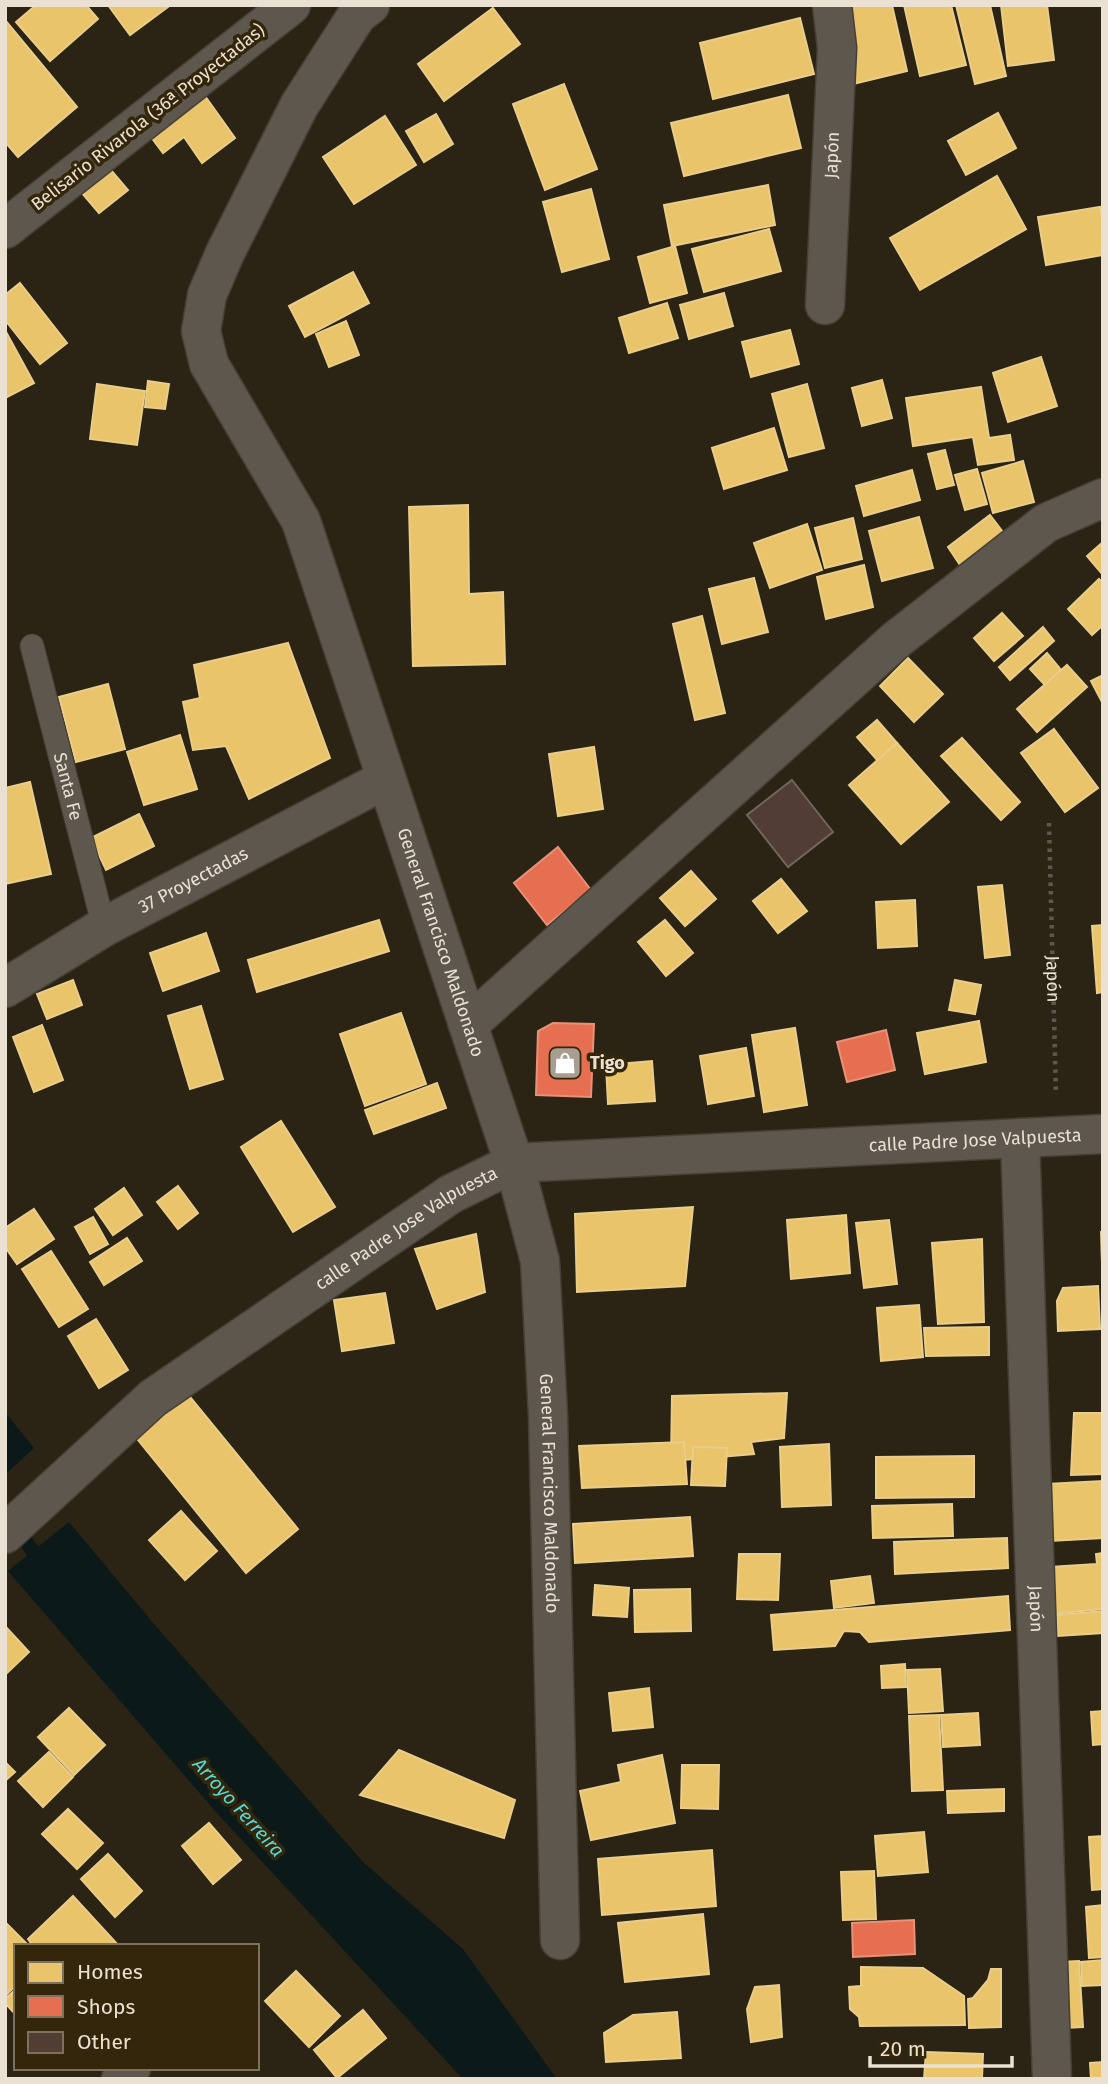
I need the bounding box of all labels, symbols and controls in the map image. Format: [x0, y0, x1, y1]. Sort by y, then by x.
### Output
street label: Belisario Rivarola (36ª Proyectadas) [27, 19, 269, 215]
street label: Japón [820, 131, 844, 179]
street label: Santa Fe [49, 750, 87, 823]
street label: General Francisco Maldonado [393, 825, 489, 1060]
street label: 37 Proyectadas [135, 842, 252, 918]
street label: Japón [1041, 955, 1065, 1003]
shop icon: Tigo [546, 1044, 584, 1082]
place label: Tigo [590, 1052, 625, 1074]
street label: calle Padre Jose Valpuesta [868, 1124, 1082, 1157]
street label: calle Padre Jose Valpuesta [311, 1162, 501, 1295]
street label: General Francisco Maldonado [535, 1373, 564, 1614]
street label: Japón [1024, 1585, 1048, 1633]
water label: Arroyo Ferreira [187, 1752, 289, 1862]
legend [14, 1944, 259, 2070]
text: Homes [77, 1959, 143, 1985]
text: Shops [77, 1994, 135, 2020]
scale bar [870, 2024, 1012, 2068]
text: Other [77, 2029, 131, 2055]
text: 20 m [880, 2036, 926, 2062]

